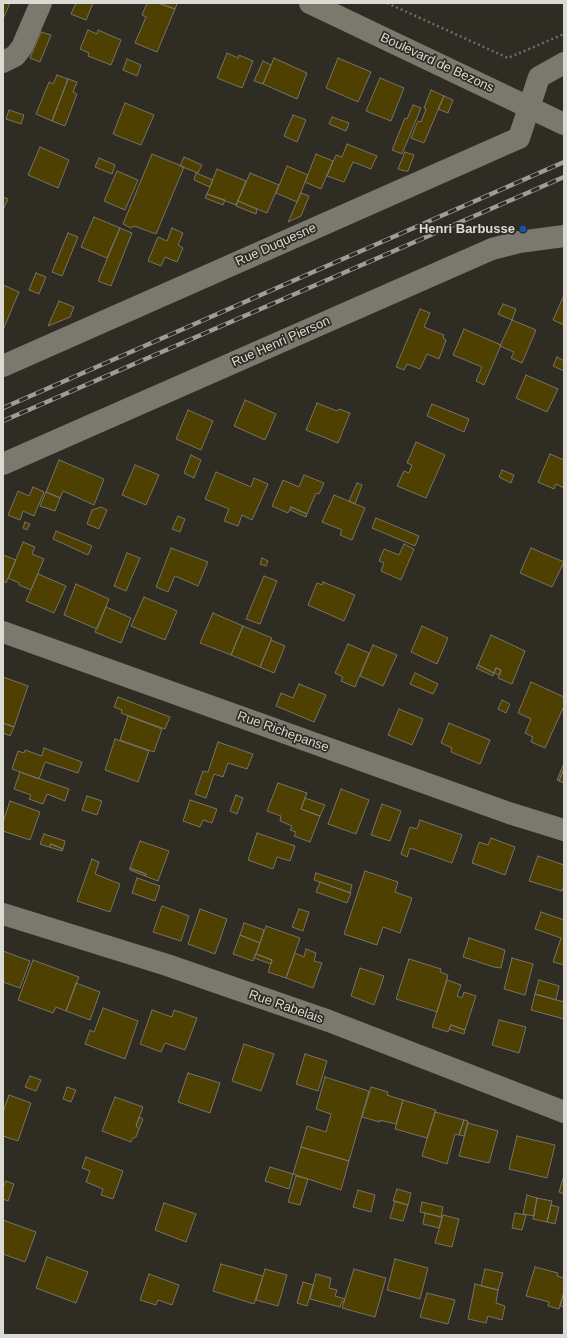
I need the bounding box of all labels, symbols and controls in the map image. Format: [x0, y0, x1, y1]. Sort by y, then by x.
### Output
street label: Boulevard de Bezons [378, 30, 496, 96]
street label: Rue Duquesne [233, 220, 319, 270]
place label: Henri Barbusse [419, 221, 515, 237]
marker: Henri Barbusse [518, 224, 528, 234]
street label: Rue Henri Pierson [229, 313, 333, 371]
street label: Rue Richepanse [235, 708, 331, 756]
street label: Rue Rabelais [247, 987, 325, 1027]

